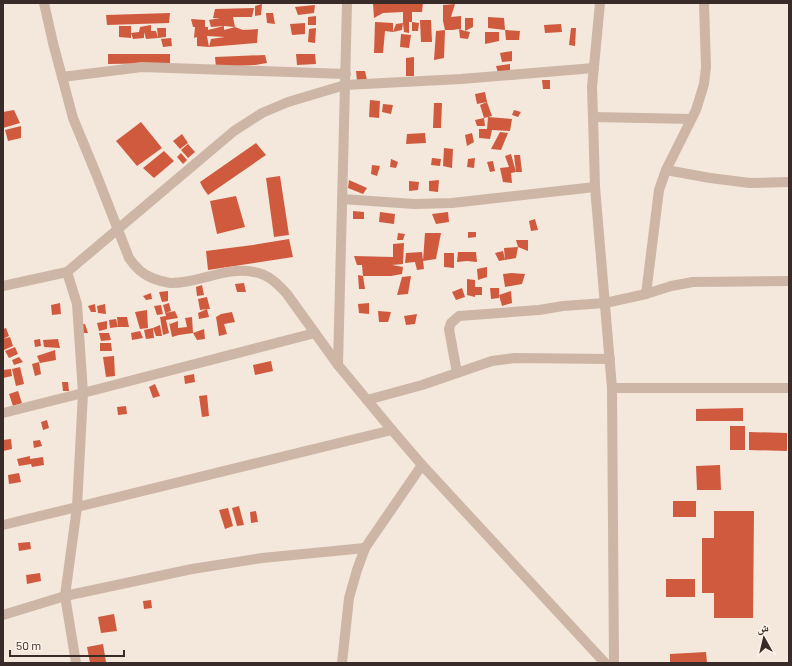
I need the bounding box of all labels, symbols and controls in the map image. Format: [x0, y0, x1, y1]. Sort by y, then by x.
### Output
north arrow [744, 618, 784, 658]
text: ش [756, 620, 770, 637]
scale bar [10, 632, 124, 658]
text: 50 m [16, 638, 41, 652]

